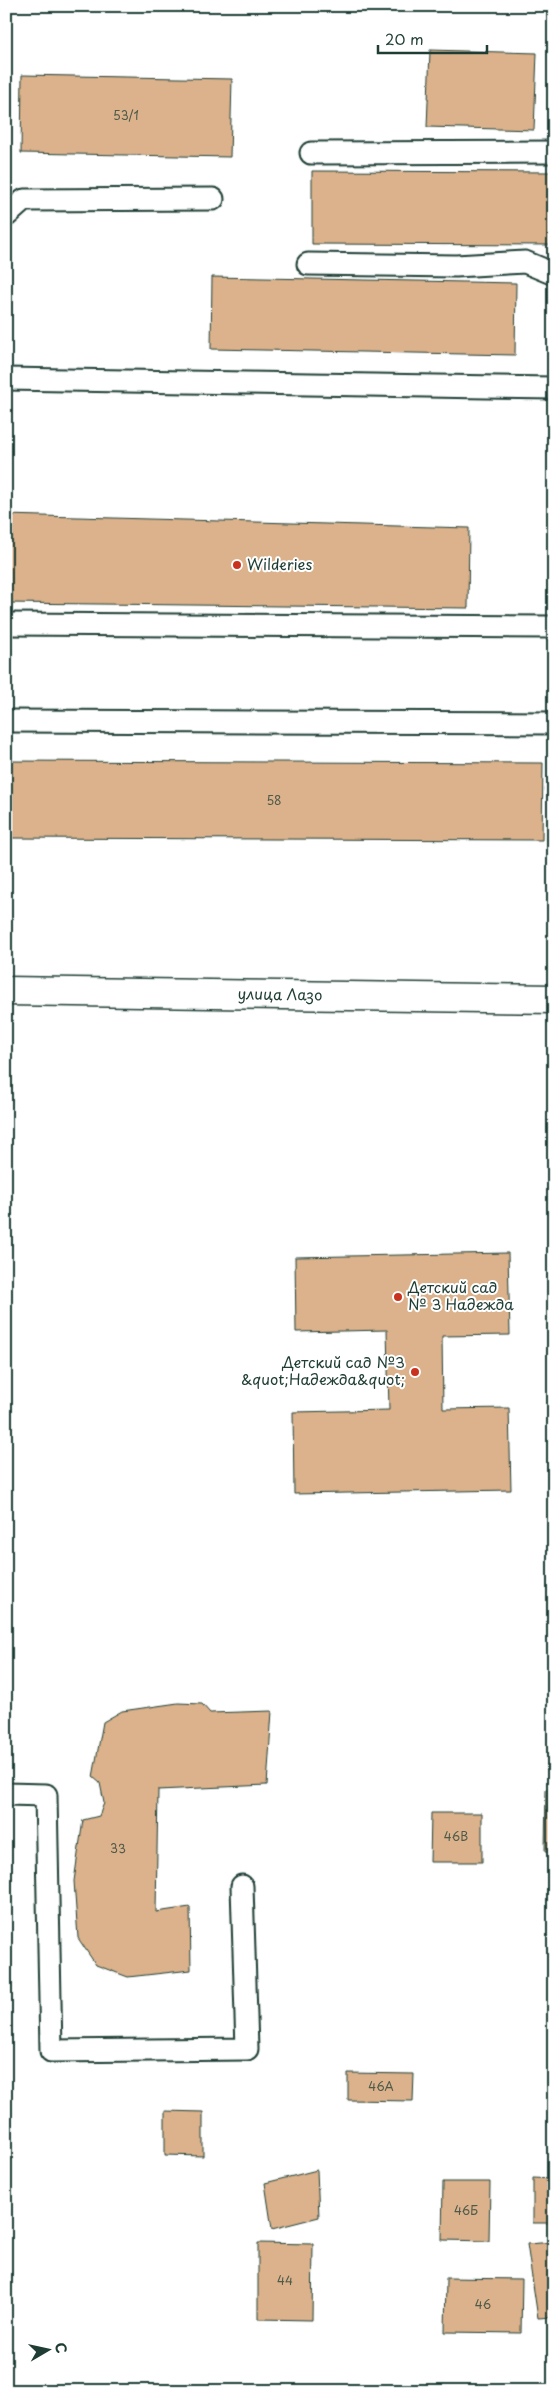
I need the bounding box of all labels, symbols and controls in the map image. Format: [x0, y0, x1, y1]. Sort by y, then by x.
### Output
scale bar [378, 22, 486, 54]
text: 20 m [385, 27, 424, 50]
house number: 53/1 [113, 106, 139, 124]
place label: Wilderies [247, 552, 313, 575]
marker: Wilderies [231, 559, 243, 571]
house number: 58 [266, 791, 282, 809]
street label: улица Лазо [237, 981, 323, 1006]
place label: Детский сад № 3 Надежда [407, 1275, 514, 1315]
marker: Детский сад № 3 Надежда [392, 1291, 404, 1303]
place label: Детский сад №3 &quot;Надежда&quot; [241, 1350, 405, 1390]
marker: Детский сад №3 &quot;Надежда&quot; [409, 1366, 421, 1378]
house number: 46В [444, 1827, 468, 1845]
house number: 33 [110, 1839, 126, 1857]
house number: 46А [368, 2077, 394, 2095]
house number: 46Б [454, 2201, 478, 2219]
house number: 44 [277, 2271, 293, 2289]
house number: 46 [475, 2295, 491, 2313]
north arrow [22, 2324, 72, 2374]
text: С [50, 2341, 73, 2355]

